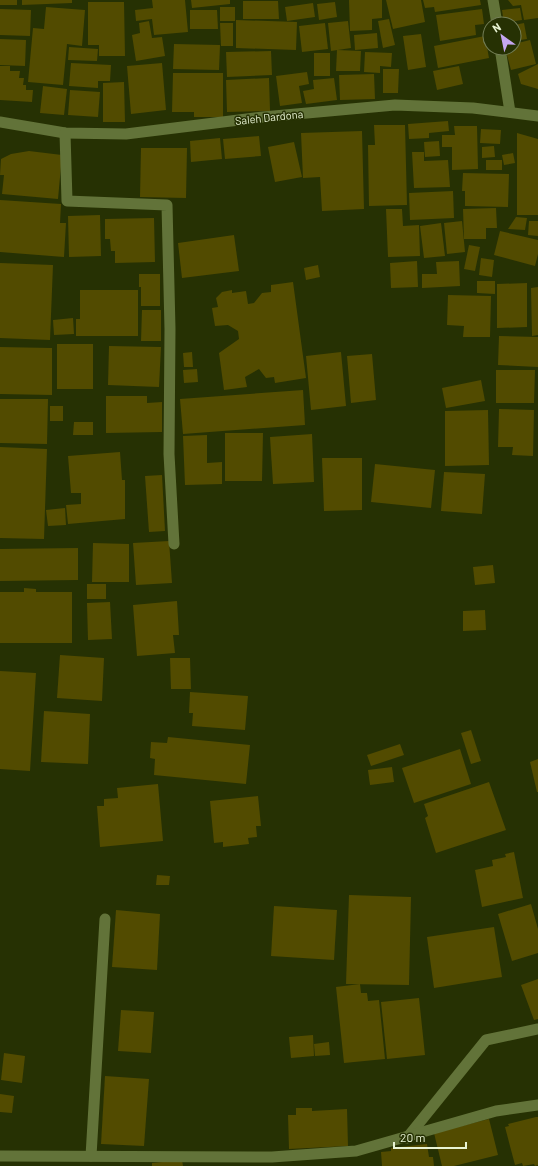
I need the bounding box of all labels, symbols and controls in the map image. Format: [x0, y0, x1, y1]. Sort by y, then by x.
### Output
north arrow [482, 16, 522, 56]
text: N [490, 20, 503, 35]
street label: Saleh Dardona [234, 107, 304, 127]
scale bar [394, 1124, 466, 1150]
text: 20 m [400, 1130, 426, 1144]

